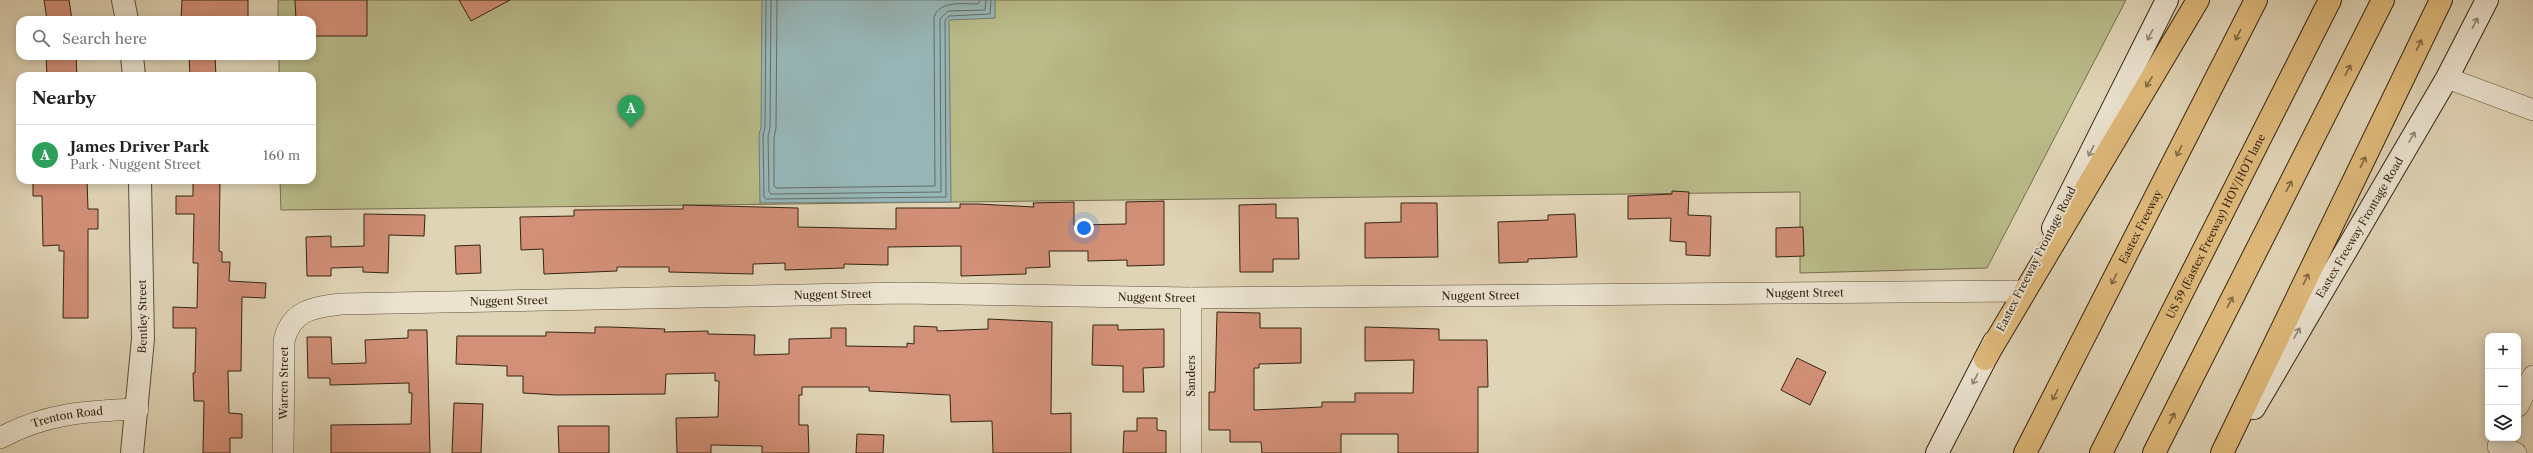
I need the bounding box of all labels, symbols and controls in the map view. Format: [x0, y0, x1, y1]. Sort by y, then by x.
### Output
search box [16, 16, 316, 60]
one-way arrow [2472, 17, 2479, 29]
icon: search [30, 27, 52, 49]
text: Search here [62, 29, 147, 48]
one-way arrow [2146, 29, 2153, 41]
one-way arrow [2234, 29, 2241, 41]
one-way arrow [2416, 39, 2423, 51]
one-way arrow [2345, 64, 2352, 76]
one-way arrow [2145, 76, 2153, 88]
text: Nearby [32, 88, 96, 108]
pin: A [618, 95, 644, 128]
one-way arrow [2409, 131, 2417, 143]
street label: US 59 (Eastex Freeway) HOV/HOT lane [2163, 132, 2268, 321]
text: James Driver Park [70, 137, 209, 156]
one-way arrow [2175, 144, 2182, 156]
one-way arrow [2087, 145, 2094, 157]
text: A [40, 147, 50, 163]
text: 160 m [263, 147, 300, 163]
street label: Eastex Freeway Frontage Road [2313, 154, 2406, 301]
text: Park · Nuggent Street [70, 156, 201, 172]
one-way arrow [2359, 156, 2367, 168]
one-way arrow [2286, 180, 2293, 192]
street label: Eastex Freeway Frontage Road [1993, 184, 2079, 334]
street label: Eastex Freeway [2116, 187, 2165, 266]
your location [1074, 218, 1094, 238]
one-way arrow [2110, 273, 2117, 285]
one-way arrow [2303, 274, 2310, 286]
street label: Bentley Street [135, 279, 150, 354]
street label: Nuggent Street [1766, 285, 1844, 300]
street label: Nuggent Street [794, 287, 872, 302]
street label: Nuggent Street [1442, 288, 1520, 303]
street label: Nuggent Street [1117, 290, 1196, 305]
street label: Nuggent Street [470, 293, 548, 308]
one-way arrow [2227, 296, 2234, 308]
one-way arrow [2293, 327, 2301, 339]
map controls [2485, 333, 2521, 441]
button: + [2485, 333, 2521, 369]
street label: Warren Street [276, 346, 291, 421]
street label: Sanders [1184, 355, 1198, 397]
button: − [2485, 369, 2521, 405]
one-way arrow [1971, 373, 1978, 385]
one-way arrow [2051, 389, 2058, 401]
street label: Trenton Road [29, 404, 104, 431]
button: layers [2485, 405, 2521, 441]
one-way arrow [2168, 412, 2176, 424]

